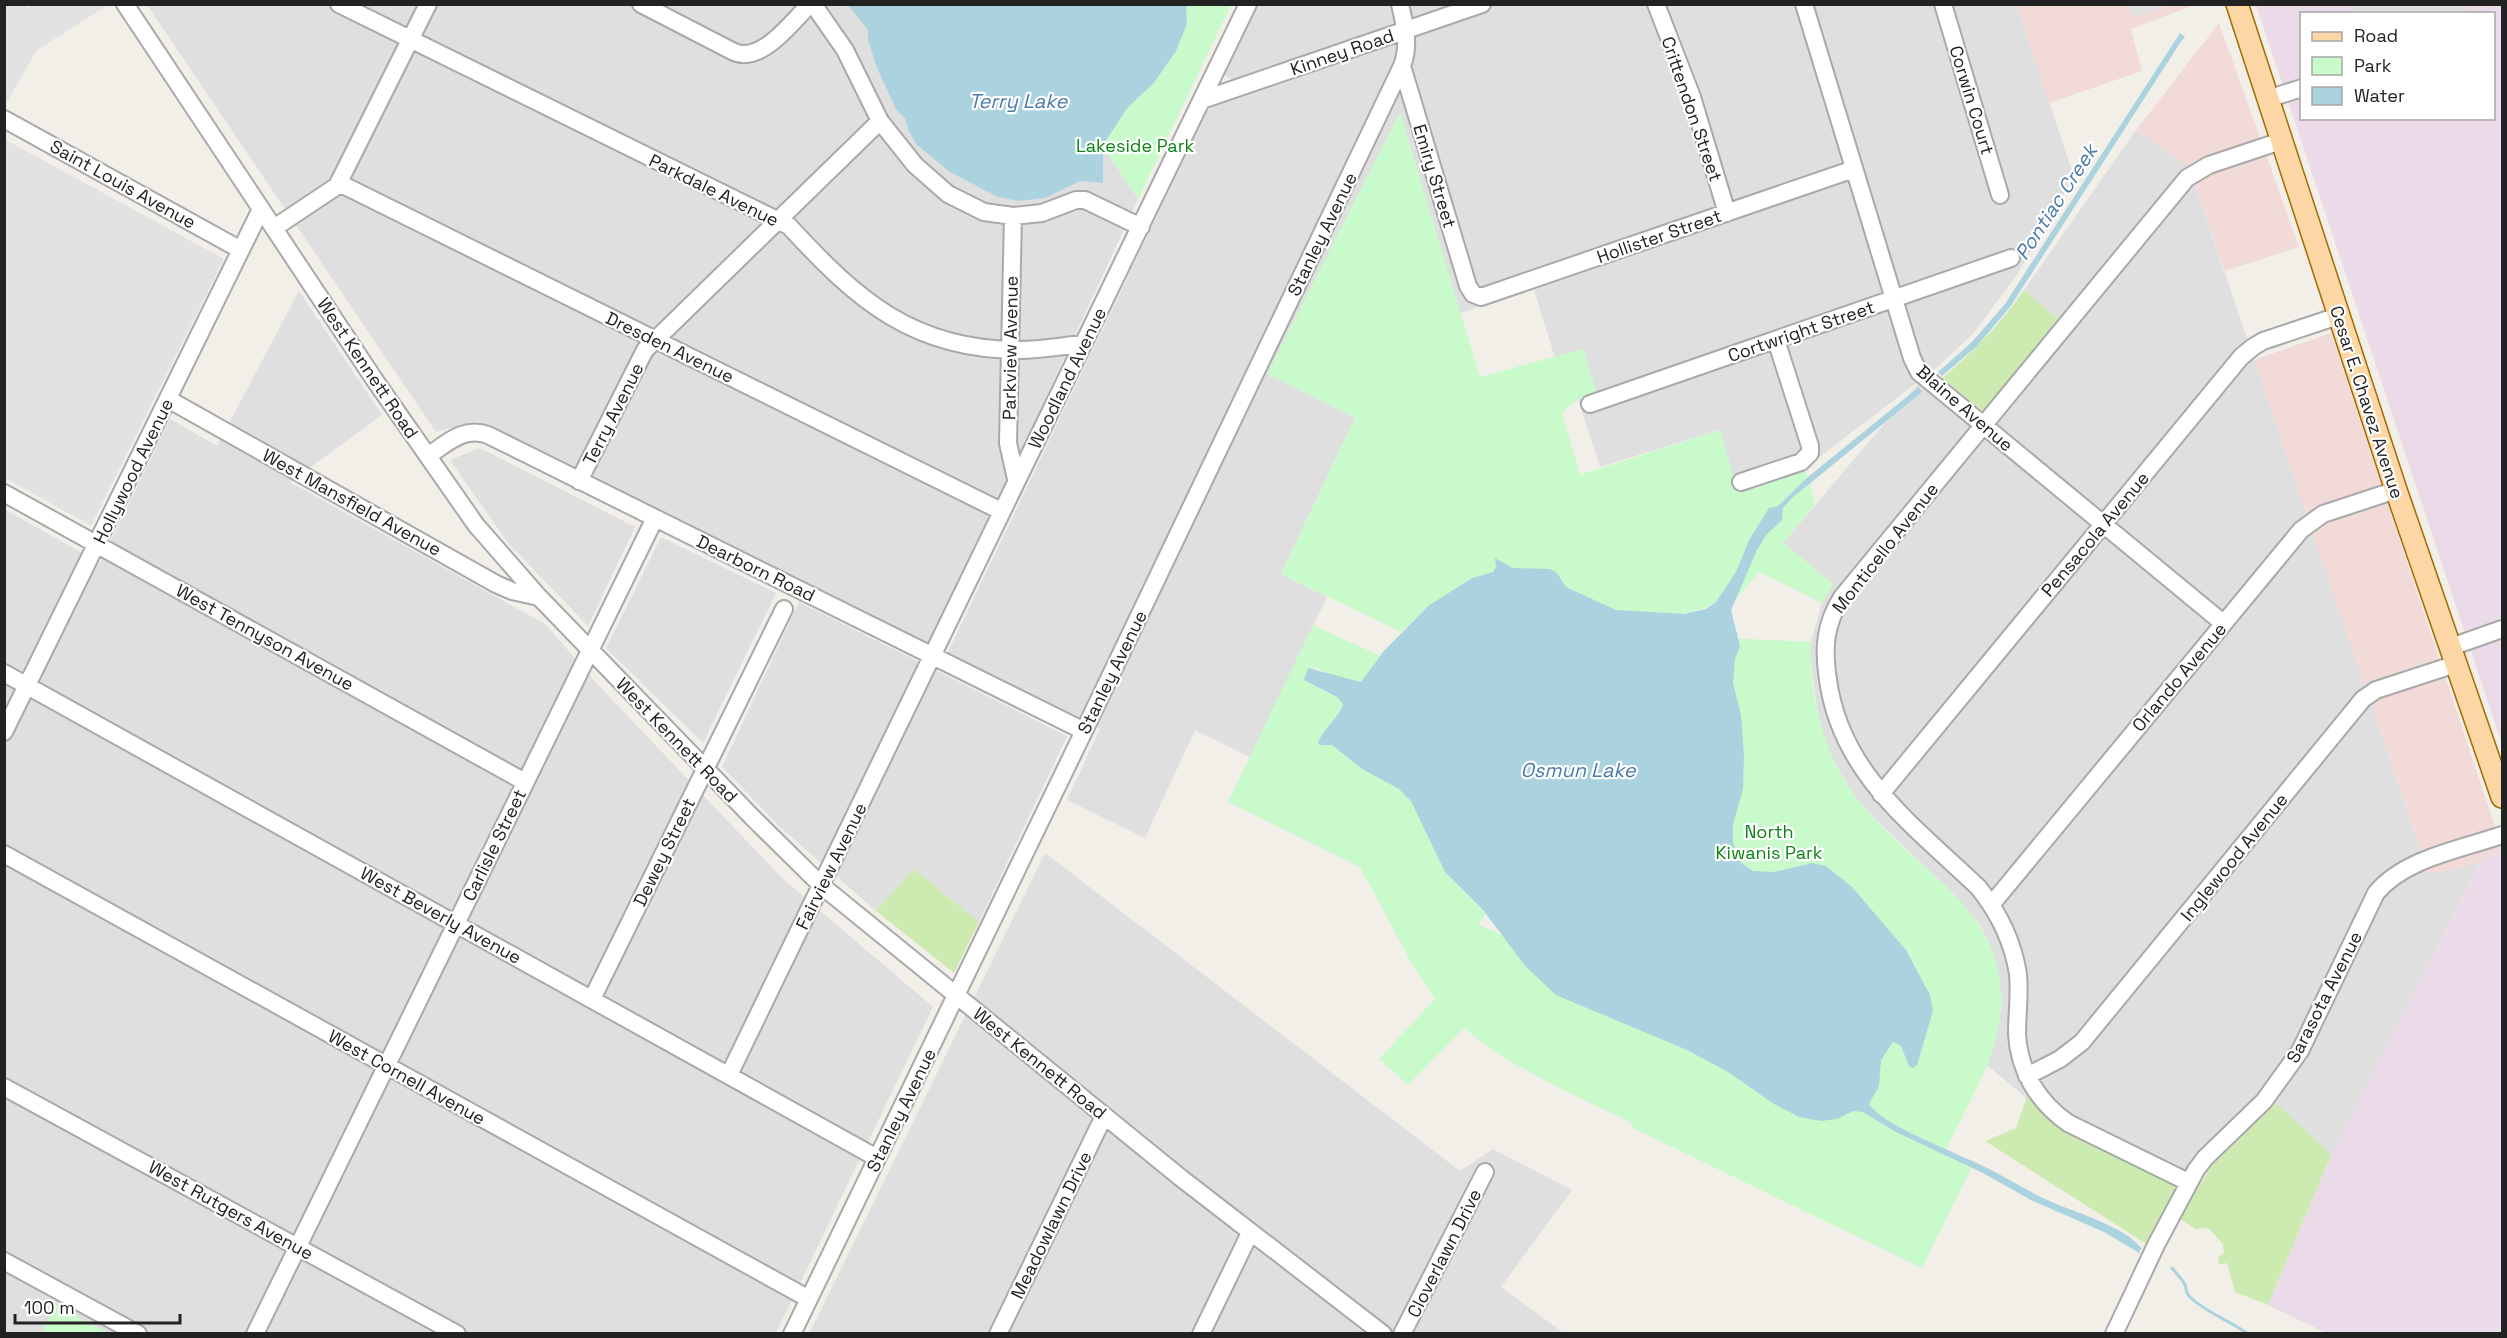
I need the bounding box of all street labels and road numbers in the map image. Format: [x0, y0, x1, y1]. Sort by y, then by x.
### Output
street label: Kinney Road [1287, 24, 1397, 80]
street label: Crittendon Street [1656, 33, 1728, 185]
street label: Corwin Court [1945, 43, 1999, 157]
street label: Emiry Street [1408, 121, 1462, 231]
street label: Saint Louis Avenue [46, 134, 200, 234]
street label: Parkdale Avenue [645, 149, 783, 231]
street label: Stanley Avenue [1282, 168, 1362, 300]
street label: Hollister Street [1594, 204, 1724, 268]
street label: Parkview Avenue [997, 276, 1023, 420]
street label: West Kennett Road [312, 293, 424, 443]
street label: Cortwright Street [1725, 295, 1877, 367]
street label: Woodland Avenue [1023, 303, 1111, 453]
street label: Cesar E. Chavez Avenue [2325, 303, 2409, 501]
street label: Dresden Avenue [602, 306, 738, 388]
street label: Terry Avenue [577, 359, 649, 469]
street label: Blaine Avenue [1912, 360, 2018, 456]
street label: Hollywood Avenue [88, 395, 178, 547]
street label: West Mansfield Avenue [258, 443, 446, 561]
street label: Pensacola Avenue [2036, 467, 2154, 601]
street label: Monticello Avenue [1827, 478, 1943, 618]
street label: Dearborn Road [693, 529, 819, 607]
street label: West Tennyson Avenue [172, 578, 358, 696]
street label: Stanley Avenue [1072, 606, 1152, 738]
street label: Orlando Avenue [2127, 618, 2231, 736]
street label: West Kennett Road [611, 673, 743, 807]
street label: Carlisle Street [457, 785, 531, 905]
street label: Inglewood Avenue [2175, 788, 2293, 926]
street label: Dewey Street [628, 794, 700, 910]
street label: Fairview Avenue [790, 799, 872, 933]
street label: West Beverly Avenue [356, 861, 526, 969]
street label: Sarasota Avenue [2281, 927, 2367, 1067]
street label: West Kennett Road [969, 1002, 1111, 1124]
street label: West Cornell Avenue [324, 1024, 490, 1130]
street label: Stanley Avenue [861, 1044, 941, 1176]
street label: Meadowlawn Drive [1005, 1148, 1097, 1302]
street label: West Rutgers Avenue [145, 1155, 317, 1265]
street label: Cloverlawn Drive [1402, 1185, 1486, 1321]

